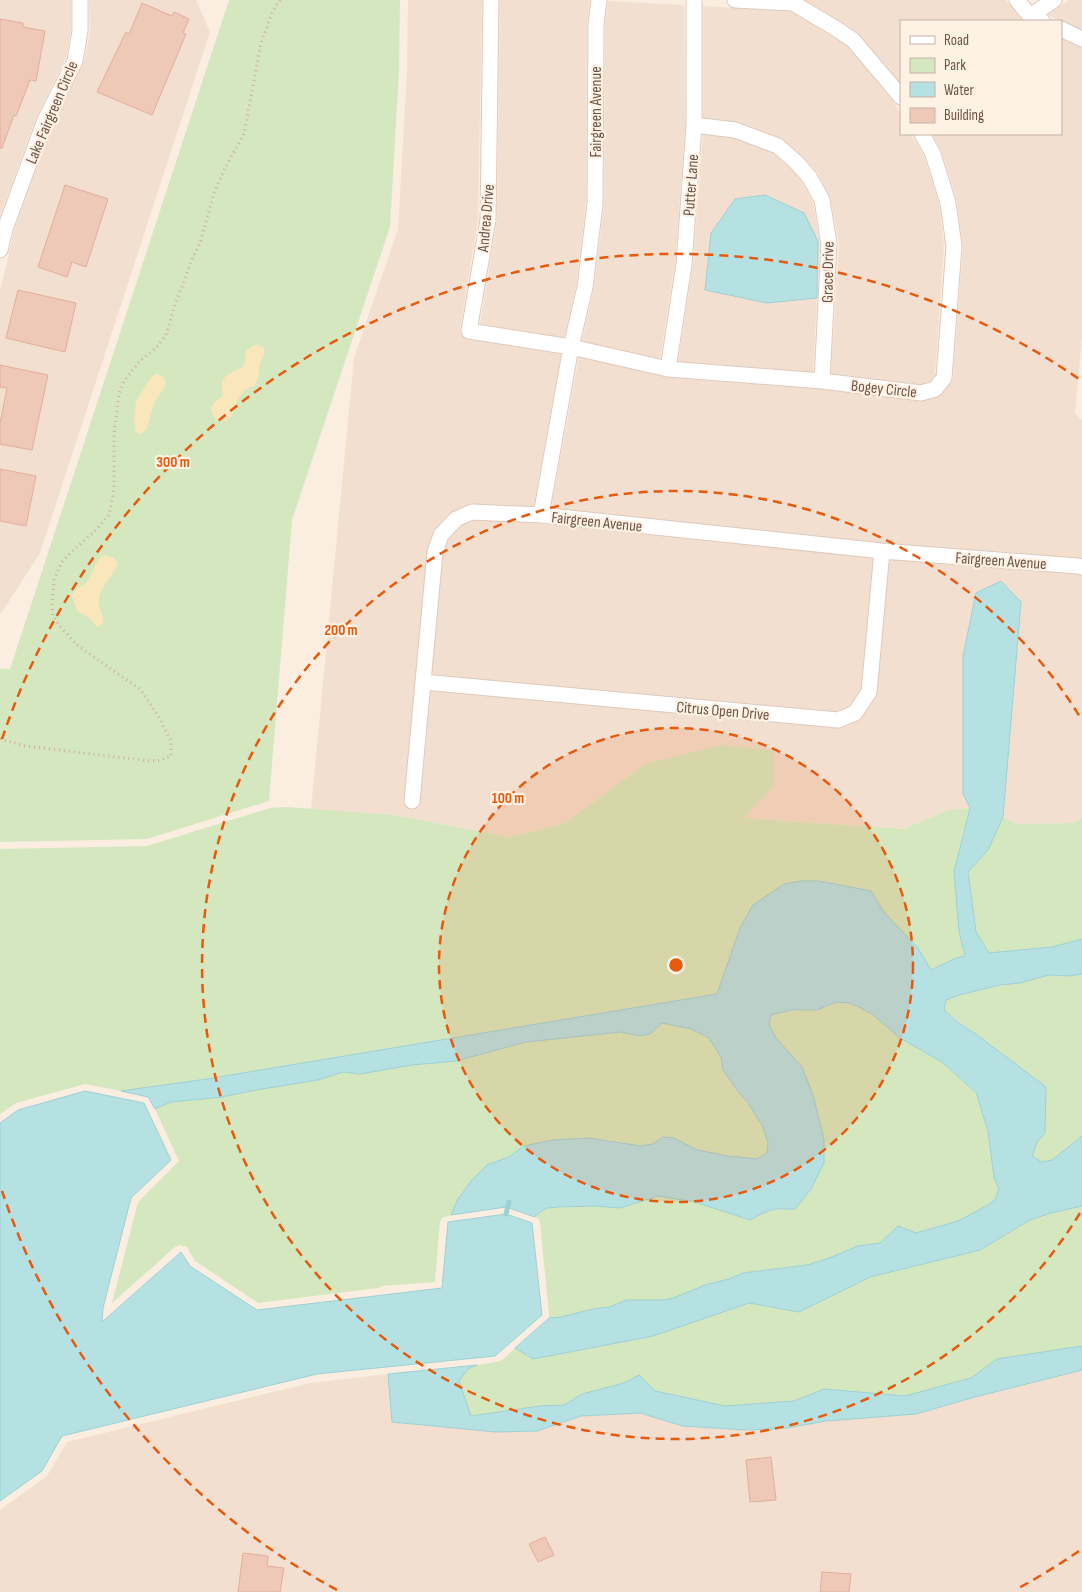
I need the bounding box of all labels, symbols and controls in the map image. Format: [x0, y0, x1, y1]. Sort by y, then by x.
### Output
legend [900, 20, 1062, 135]
text: Road [944, 31, 969, 50]
text: Park [944, 56, 966, 75]
street label: Lake Fairgreen Circle [22, 58, 83, 167]
street label: Fairgreen Avenue [587, 66, 606, 158]
text: Water [944, 81, 975, 100]
text: Building [944, 106, 984, 125]
street label: Putter Lane [680, 154, 703, 217]
street label: Andrea Drive [474, 183, 499, 254]
street label: Grace Drive [818, 241, 839, 303]
street label: Bogey Circle [850, 377, 918, 402]
text: 300 m [156, 453, 190, 472]
street label: Fairgreen Avenue [551, 508, 643, 537]
street label: Fairgreen Avenue [955, 549, 1047, 574]
text: 200 m [324, 621, 358, 640]
street label: Citrus Open Drive [675, 698, 770, 725]
text: 100 m [492, 789, 524, 808]
centre of rings [667, 956, 685, 974]

